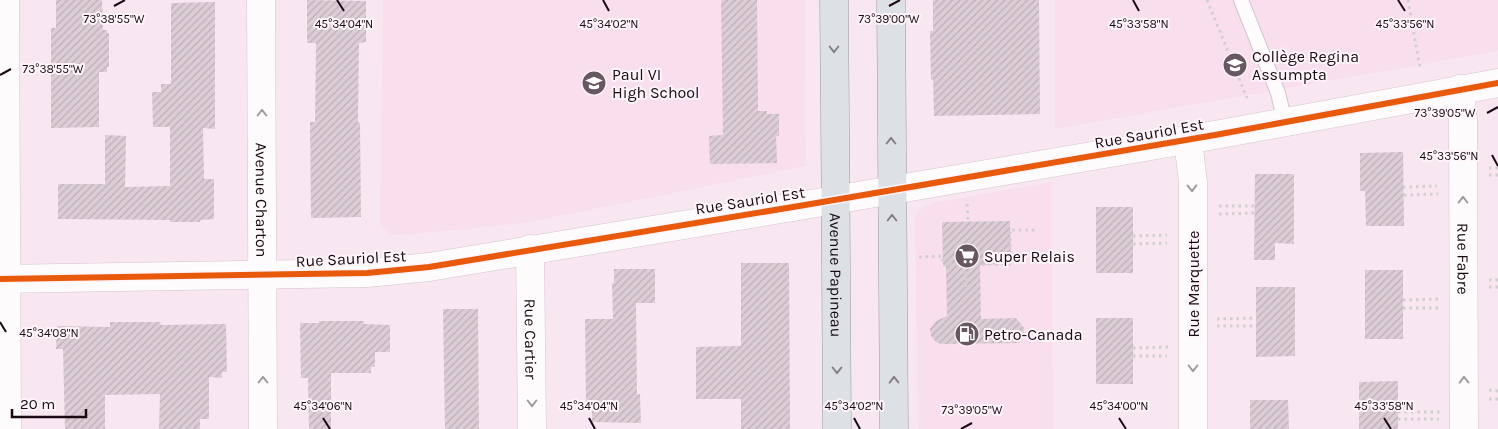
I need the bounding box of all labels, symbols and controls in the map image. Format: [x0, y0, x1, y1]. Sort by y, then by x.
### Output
text: 73°38'55"W [84, 12, 145, 26]
text: 73°39'00"W [858, 12, 920, 26]
text: 45°34'04"N [315, 17, 373, 31]
text: 45°34'02"N [580, 17, 638, 31]
text: 45°33'58"N [1109, 17, 1169, 31]
text: 45°33'56"N [1376, 17, 1434, 31]
one-way arrow [829, 45, 839, 53]
place label: Collège Regina Assumpta [1252, 47, 1359, 84]
school or university icon: Collège Regina Assumpta [1222, 52, 1248, 78]
text: 73°38'55"W [23, 62, 84, 76]
place label: Paul VI High School [612, 65, 700, 102]
school or university icon: Paul VI High School [581, 70, 607, 96]
text: 73°39'05"W [1415, 106, 1476, 120]
one-way arrow [257, 109, 267, 116]
street label: Rue Sauriol Est [1093, 115, 1205, 152]
one-way arrow [886, 136, 896, 144]
street label: Avenue Charton [252, 142, 271, 258]
text: 45°33'56"N [1420, 149, 1478, 163]
street label: Rue Sauriol Est [694, 182, 806, 219]
one-way arrow [1187, 185, 1198, 193]
one-way arrow [1458, 196, 1468, 204]
street label: Avenue Papineau [826, 213, 846, 337]
one-way arrow [887, 214, 897, 222]
street label: Rue Fabre [1453, 223, 1473, 295]
street label: Rue Marquette [1184, 230, 1203, 338]
supermarket icon: Super Relais [954, 243, 980, 269]
street label: Rue Sauriol Est [295, 246, 407, 271]
place label: Super Relais [984, 247, 1075, 266]
street label: Rue Cartier [521, 298, 540, 380]
fuel station icon: Petro-Canada [954, 321, 980, 347]
place label: Petro-Canada [984, 325, 1083, 344]
text: 45°34'08"N [19, 326, 79, 340]
one-way arrow [1188, 365, 1198, 373]
one-way arrow [832, 366, 842, 374]
one-way arrow [258, 376, 268, 384]
one-way arrow [889, 376, 899, 384]
one-way arrow [1459, 376, 1469, 384]
scale bar [12, 386, 86, 418]
text: 20 m [20, 395, 55, 413]
text: 45°34'06"N [294, 399, 352, 413]
one-way arrow [526, 399, 537, 407]
text: 45°34'04"N [560, 399, 618, 413]
text: 45°34'02"N [825, 399, 883, 413]
text: 45°34'00"N [1089, 399, 1149, 413]
text: 45°33'58"N [1354, 399, 1414, 413]
text: 73°39'05"W [942, 403, 1003, 417]

